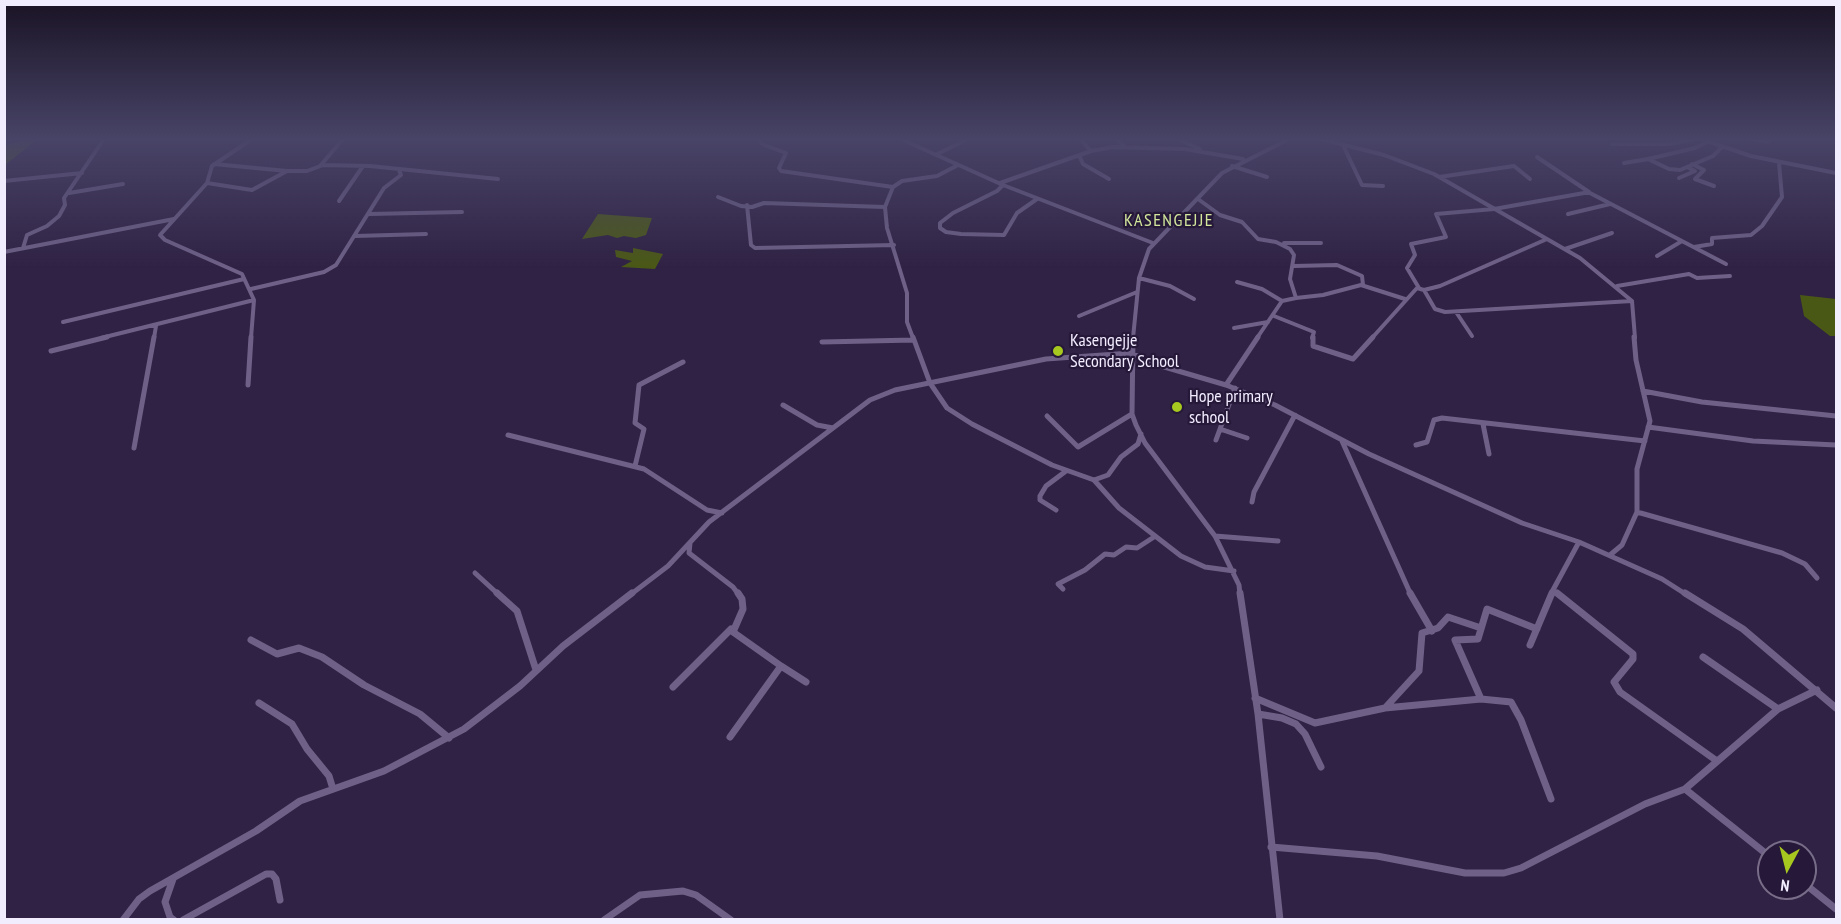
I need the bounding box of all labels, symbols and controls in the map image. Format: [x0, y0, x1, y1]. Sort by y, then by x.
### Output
district label: KASENGEJJE [1124, 210, 1214, 232]
place label: Kasengejje Secondary School [1070, 330, 1179, 372]
marker: Kasengejje Secondary School [1051, 344, 1065, 358]
place label: Hope primary school [1189, 386, 1273, 428]
marker: Hope primary school [1170, 400, 1184, 414]
north arrow [1757, 840, 1817, 900]
text: N [1780, 875, 1791, 896]

